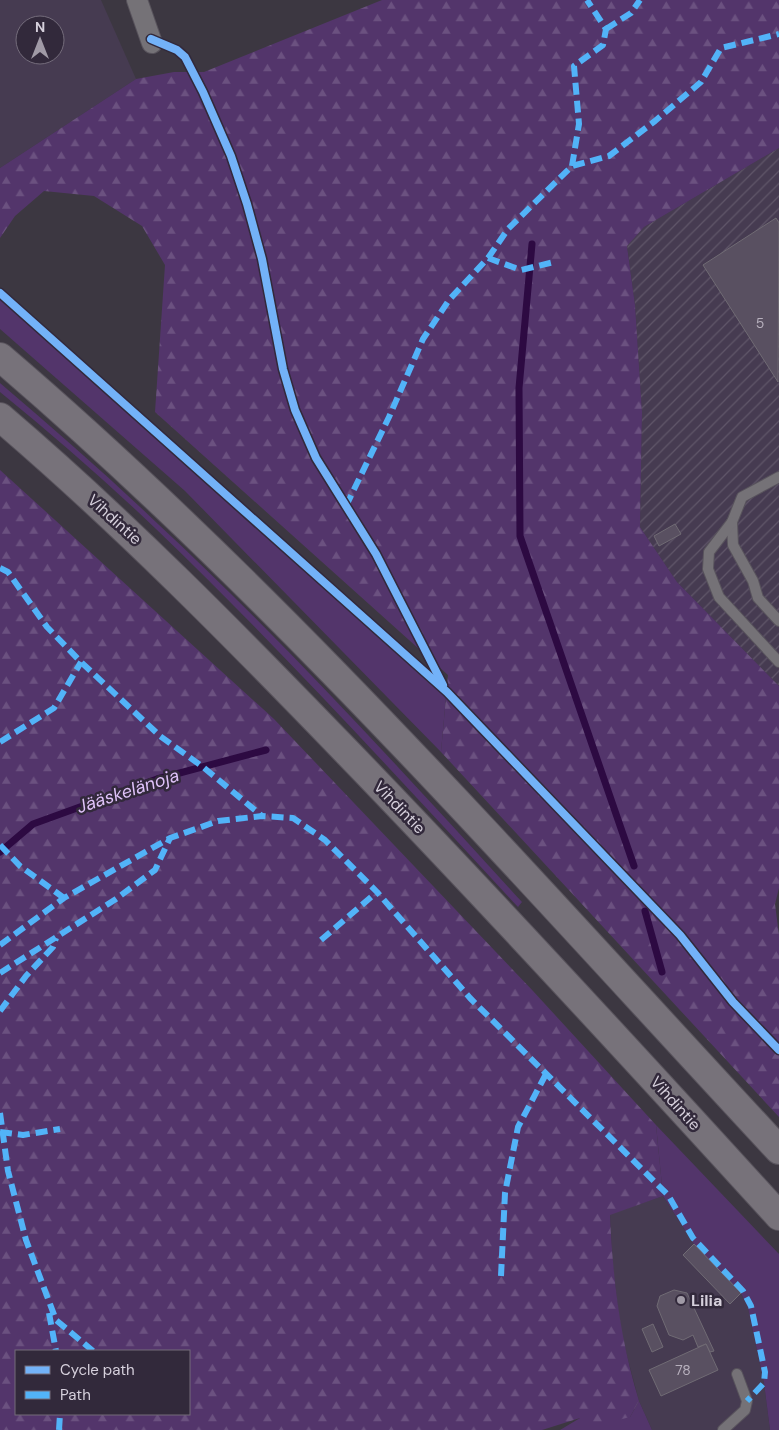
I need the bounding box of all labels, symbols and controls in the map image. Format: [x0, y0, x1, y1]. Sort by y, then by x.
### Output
north arrow [15, 15, 65, 65]
text: N [35, 18, 45, 36]
house number: 5 [756, 314, 764, 332]
street label: Vihdintie [83, 489, 146, 549]
water label: Jääskelänoja [74, 763, 182, 819]
street label: Vihdintie [369, 776, 430, 838]
street label: Vihdintie [646, 1072, 706, 1135]
place label: Lilia [691, 1290, 722, 1311]
marker: Lilia [675, 1294, 687, 1306]
legend [15, 1350, 190, 1415]
text: Cycle path [60, 1360, 135, 1380]
house number: 78 [675, 1361, 691, 1379]
text: Path [60, 1385, 91, 1405]

